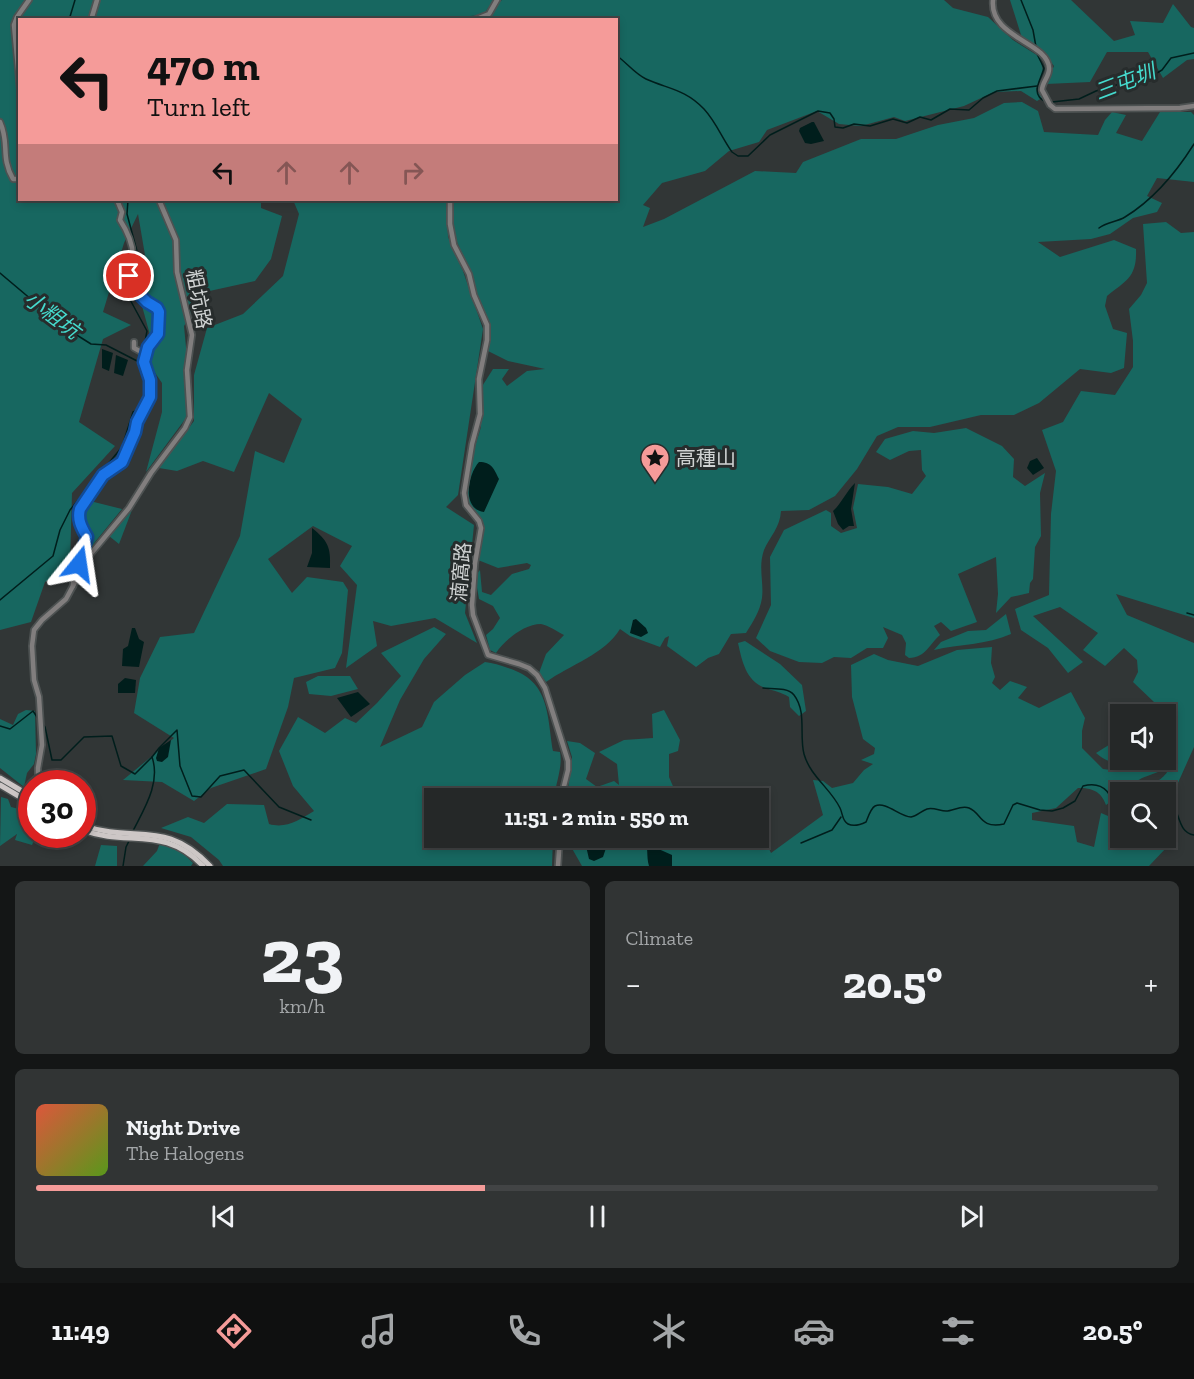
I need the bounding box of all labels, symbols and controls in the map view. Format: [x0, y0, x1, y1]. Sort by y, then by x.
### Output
text: 470 m [147, 40, 260, 91]
icon: left [48, 42, 126, 120]
water label: 三屯圳 [1091, 57, 1162, 104]
text: Turn left [147, 91, 250, 123]
icon: left [207, 156, 240, 189]
icon: ahead [270, 156, 303, 189]
icon: ahead [333, 156, 366, 189]
icon: right [396, 156, 429, 189]
pin [103, 250, 154, 301]
icon: arrive [112, 259, 145, 292]
street label: 粗坑路 [181, 267, 217, 331]
water label: 小粗坑 [20, 286, 87, 345]
place icon: 高種山 [639, 442, 671, 484]
place label: 高種山 [676, 446, 736, 470]
position arrow [47, 532, 111, 596]
street label: 湳窩路 [446, 541, 476, 603]
map controls [1110, 704, 1176, 848]
button: sound [1110, 704, 1176, 770]
speed limit sign: 30 [18, 770, 96, 848]
button: search [1110, 782, 1176, 848]
text: 11:51 · 2 min · 550 m [504, 804, 689, 831]
text: 23 [261, 908, 344, 1002]
text: Climate [626, 926, 693, 950]
text: 20.5° [842, 956, 943, 1010]
text: − [626, 964, 641, 1003]
text: + [1144, 964, 1158, 1003]
text: km/h [279, 994, 325, 1018]
text: Night Drive [126, 1114, 240, 1141]
text: The Halogens [126, 1141, 244, 1165]
icon: previous [207, 1200, 240, 1233]
icon: pause [581, 1200, 614, 1233]
icon: next [955, 1200, 988, 1233]
icon: directions [213, 1310, 255, 1352]
icon: music [358, 1310, 400, 1352]
icon: phone [503, 1310, 545, 1352]
icon: climate [648, 1310, 690, 1352]
icon: car [793, 1310, 835, 1352]
icon: filters [937, 1310, 979, 1352]
text: 11:49 [51, 1315, 110, 1347]
text: 20.5° [1082, 1315, 1143, 1347]

